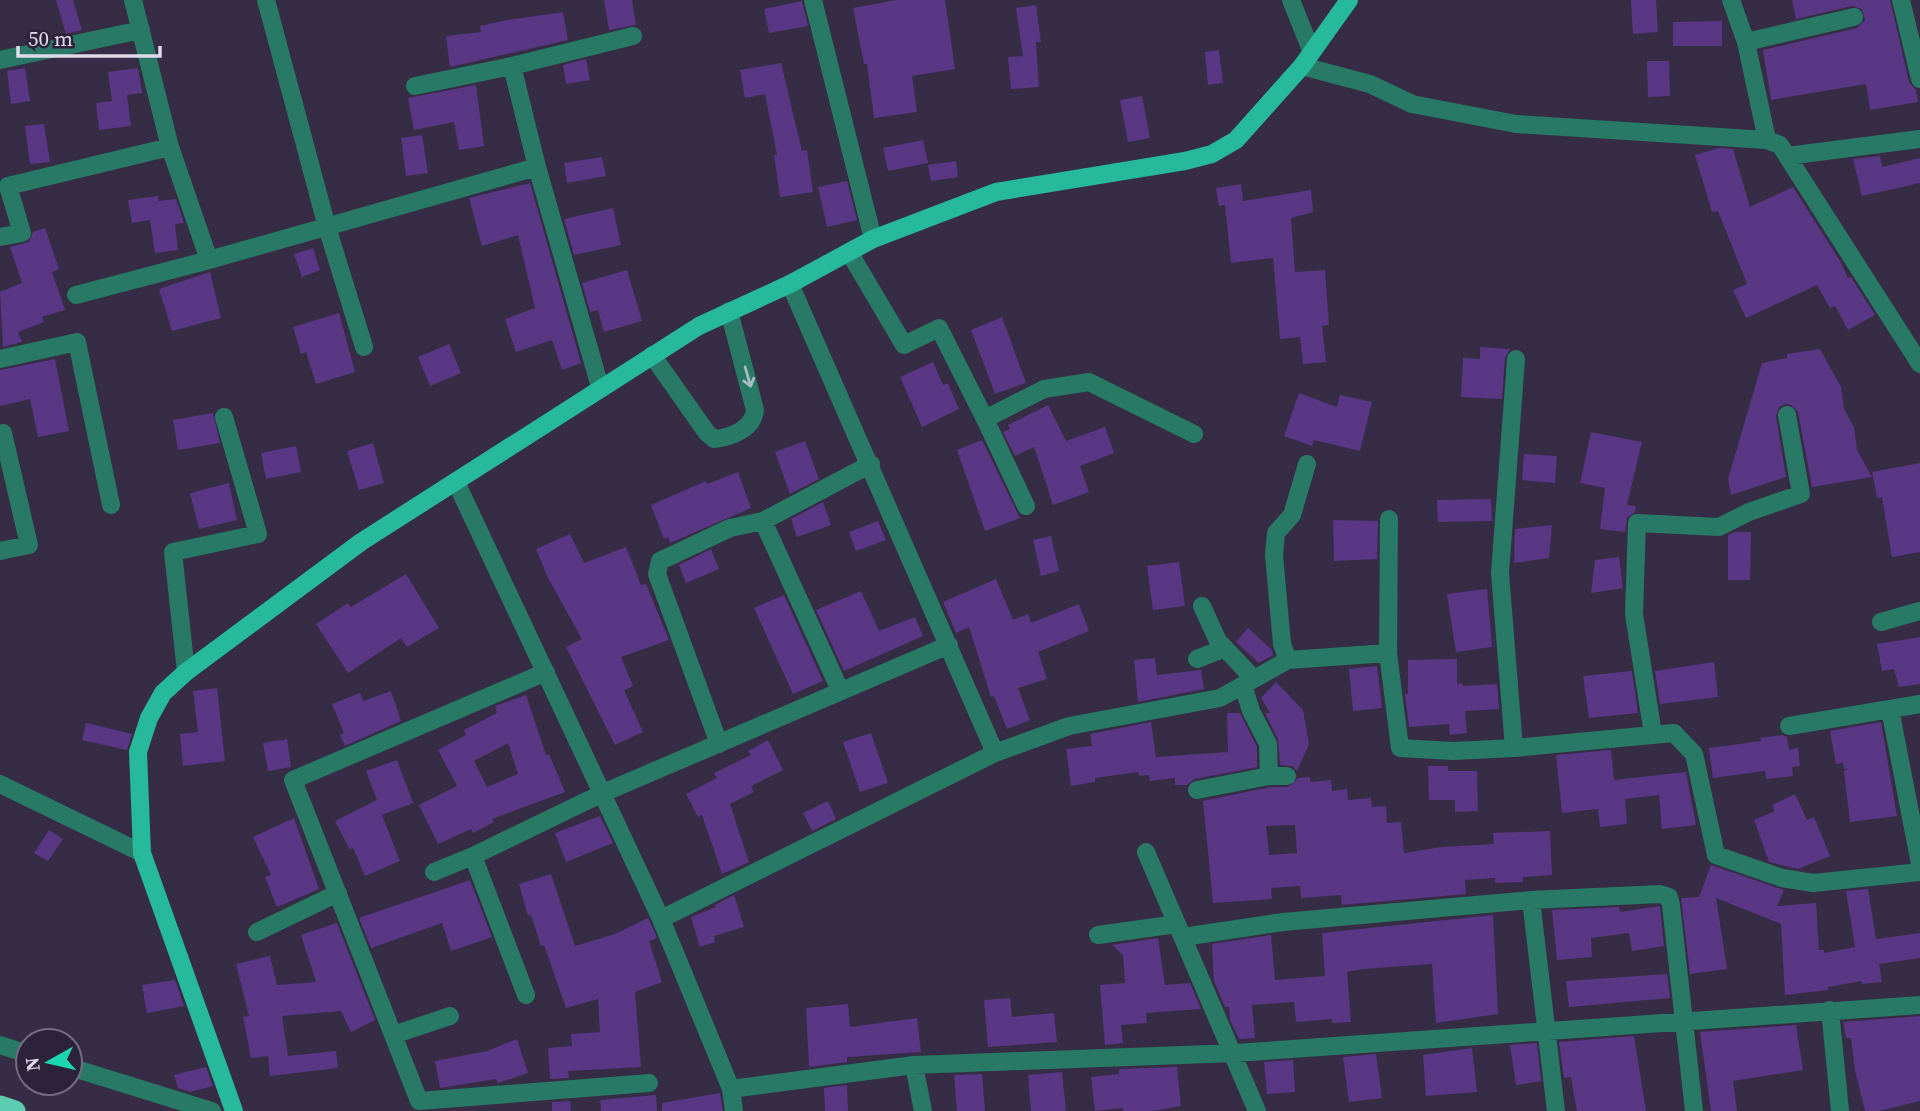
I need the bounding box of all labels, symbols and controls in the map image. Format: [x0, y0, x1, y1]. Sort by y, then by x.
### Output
scale bar [18, 14, 159, 58]
text: 50 m [28, 24, 73, 53]
one-way arrow [742, 365, 755, 388]
north arrow [14, 1027, 84, 1097]
text: N [18, 1056, 46, 1073]

